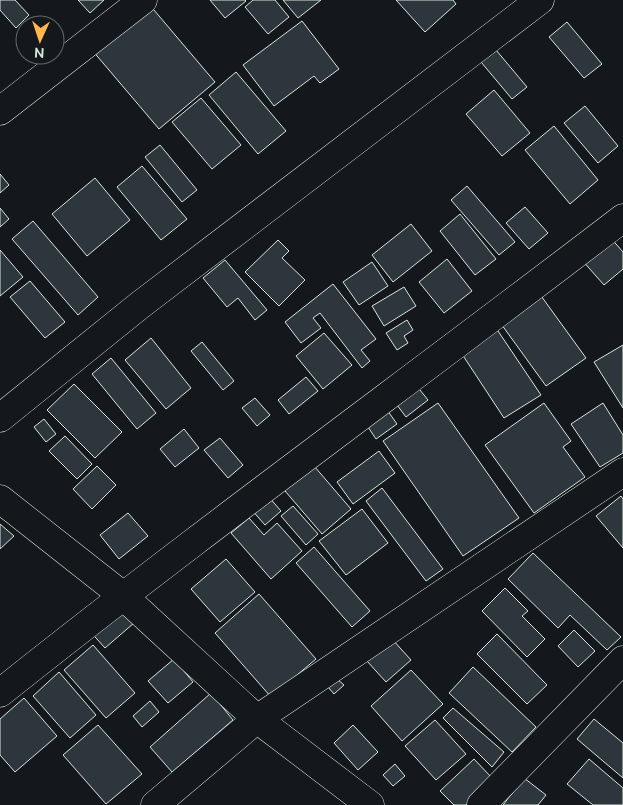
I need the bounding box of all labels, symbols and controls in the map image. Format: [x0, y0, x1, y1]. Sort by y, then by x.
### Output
north arrow [15, 15, 65, 65]
text: N [34, 45, 45, 61]

